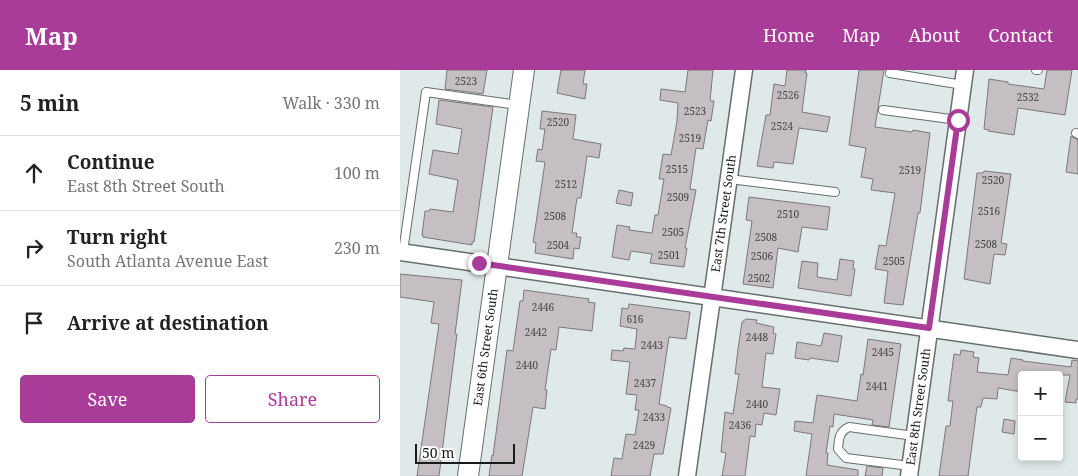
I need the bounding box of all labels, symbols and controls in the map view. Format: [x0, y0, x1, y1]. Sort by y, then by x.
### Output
text: Map [25, 19, 78, 52]
text: Home [763, 23, 814, 47]
text: Map [842, 23, 880, 47]
text: About [908, 23, 960, 47]
text: Contact [988, 23, 1053, 47]
house number: 2523 [455, 74, 478, 88]
house number: 2526 [777, 88, 800, 102]
text: 5 min [20, 89, 79, 117]
house number: 2532 [1017, 90, 1039, 104]
text: Walk · 330 m [283, 92, 380, 114]
house number: 2523 [684, 104, 707, 118]
route start [947, 109, 970, 132]
house number: 2520 [547, 115, 570, 129]
house number: 2524 [771, 119, 794, 133]
house number: 2519 [679, 131, 701, 145]
text: Continue [67, 149, 155, 175]
street label: East 7th Street South [707, 153, 740, 273]
icon: ahead [20, 159, 48, 187]
text: 100 m [334, 162, 380, 184]
house number: 2515 [666, 162, 688, 176]
house number: 2519 [899, 163, 921, 177]
house number: 2520 [982, 173, 1005, 187]
text: East 8th Street South [67, 175, 225, 197]
house number: 2512 [555, 177, 577, 191]
house number: 2509 [667, 190, 689, 204]
house number: 2516 [978, 204, 1001, 218]
house number: 2510 [777, 207, 800, 221]
house number: 2508 [544, 209, 567, 223]
text: Turn right [67, 224, 167, 250]
house number: 2505 [662, 225, 684, 239]
house number: 2508 [755, 230, 778, 244]
icon: right [20, 234, 48, 262]
text: 230 m [334, 237, 380, 259]
house number: 2508 [975, 237, 998, 251]
house number: 2504 [547, 238, 570, 252]
house number: 2501 [658, 248, 680, 262]
house number: 2506 [751, 249, 774, 263]
text: South Atlanta Avenue East [67, 250, 268, 272]
route end [468, 252, 491, 275]
house number: 2505 [883, 254, 905, 268]
house number: 2502 [748, 271, 770, 285]
street label: East 6th Street South [469, 287, 502, 407]
house number: 2446 [532, 300, 555, 314]
icon: arrive [20, 309, 48, 337]
text: Arrive at destination [67, 310, 269, 336]
house number: 616 [627, 312, 644, 326]
house number: 2442 [525, 325, 547, 339]
house number: 2448 [746, 330, 769, 344]
house number: 2443 [641, 338, 664, 352]
house number: 2445 [872, 345, 894, 359]
street label: East 8th Street South [902, 346, 935, 466]
house number: 2440 [516, 358, 539, 372]
map controls [1018, 371, 1063, 461]
button: + [1018, 371, 1063, 416]
button: Save [20, 375, 195, 423]
button: Share [205, 375, 380, 423]
house number: 2437 [634, 376, 657, 390]
house number: 2441 [866, 379, 888, 393]
house number: 2440 [746, 397, 769, 411]
house number: 2433 [643, 410, 666, 424]
button: − [1018, 416, 1063, 461]
house number: 2436 [729, 418, 752, 432]
house number: 2429 [633, 438, 655, 452]
scale bar [415, 441, 515, 464]
text: 50 m [422, 443, 455, 462]

